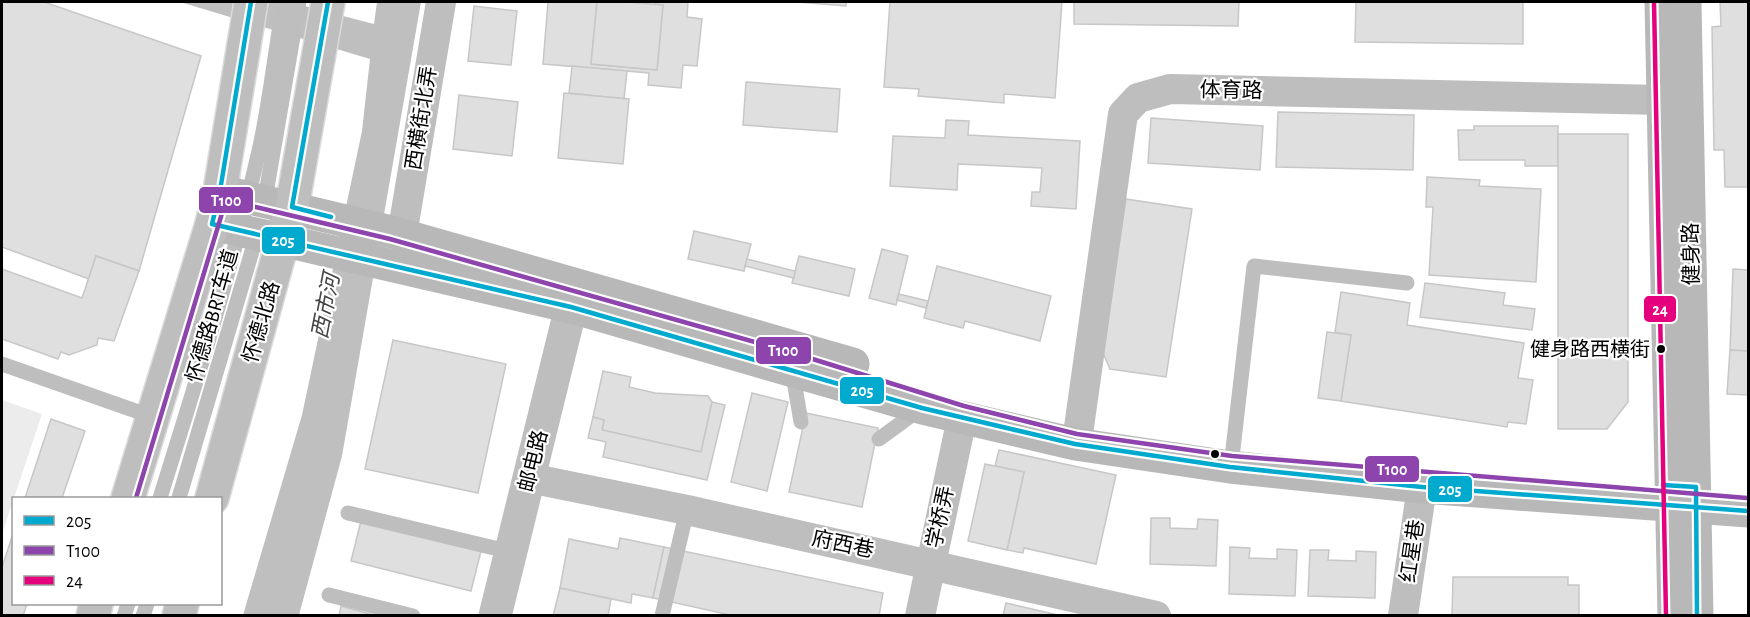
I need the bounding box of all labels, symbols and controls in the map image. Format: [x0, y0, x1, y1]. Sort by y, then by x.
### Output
street label: 西横街北弄 [402, 64, 440, 172]
street label: 体育路 [1199, 78, 1263, 102]
line badge: T100 [198, 186, 254, 214]
text: T100 [211, 193, 241, 209]
street label: 健身路 [1679, 222, 1703, 286]
line badge: 205 [261, 226, 306, 255]
text: 205 [272, 233, 294, 249]
street label: 怀德路BRT车道 [182, 247, 242, 385]
water label: 西市河 [308, 268, 344, 341]
street label: 怀德北路 [239, 279, 283, 365]
line badge: 24 [1643, 295, 1677, 323]
text: 24 [1652, 302, 1668, 318]
line badge: T100 [755, 336, 812, 365]
place label: 健身路西横街 [1530, 339, 1650, 360]
text: T100 [768, 343, 798, 359]
marker: 健身路西横街 [1655, 343, 1667, 355]
line badge: 205 [839, 376, 885, 405]
text: 205 [851, 383, 873, 399]
street label: 邮电路 [515, 428, 551, 494]
unlabelled marker [1209, 448, 1221, 460]
line badge: T100 [1364, 455, 1420, 483]
text: T100 [1377, 462, 1407, 478]
line badge: 205 [1427, 475, 1473, 503]
text: 205 [1439, 482, 1461, 498]
street label: 学桥弄 [923, 484, 957, 550]
legend [12, 497, 222, 605]
text: 205 [66, 513, 91, 531]
street label: 红星巷 [1397, 518, 1427, 584]
street label: 府西巷 [810, 527, 876, 561]
text: T100 [66, 543, 100, 561]
text: 24 [66, 573, 83, 591]

